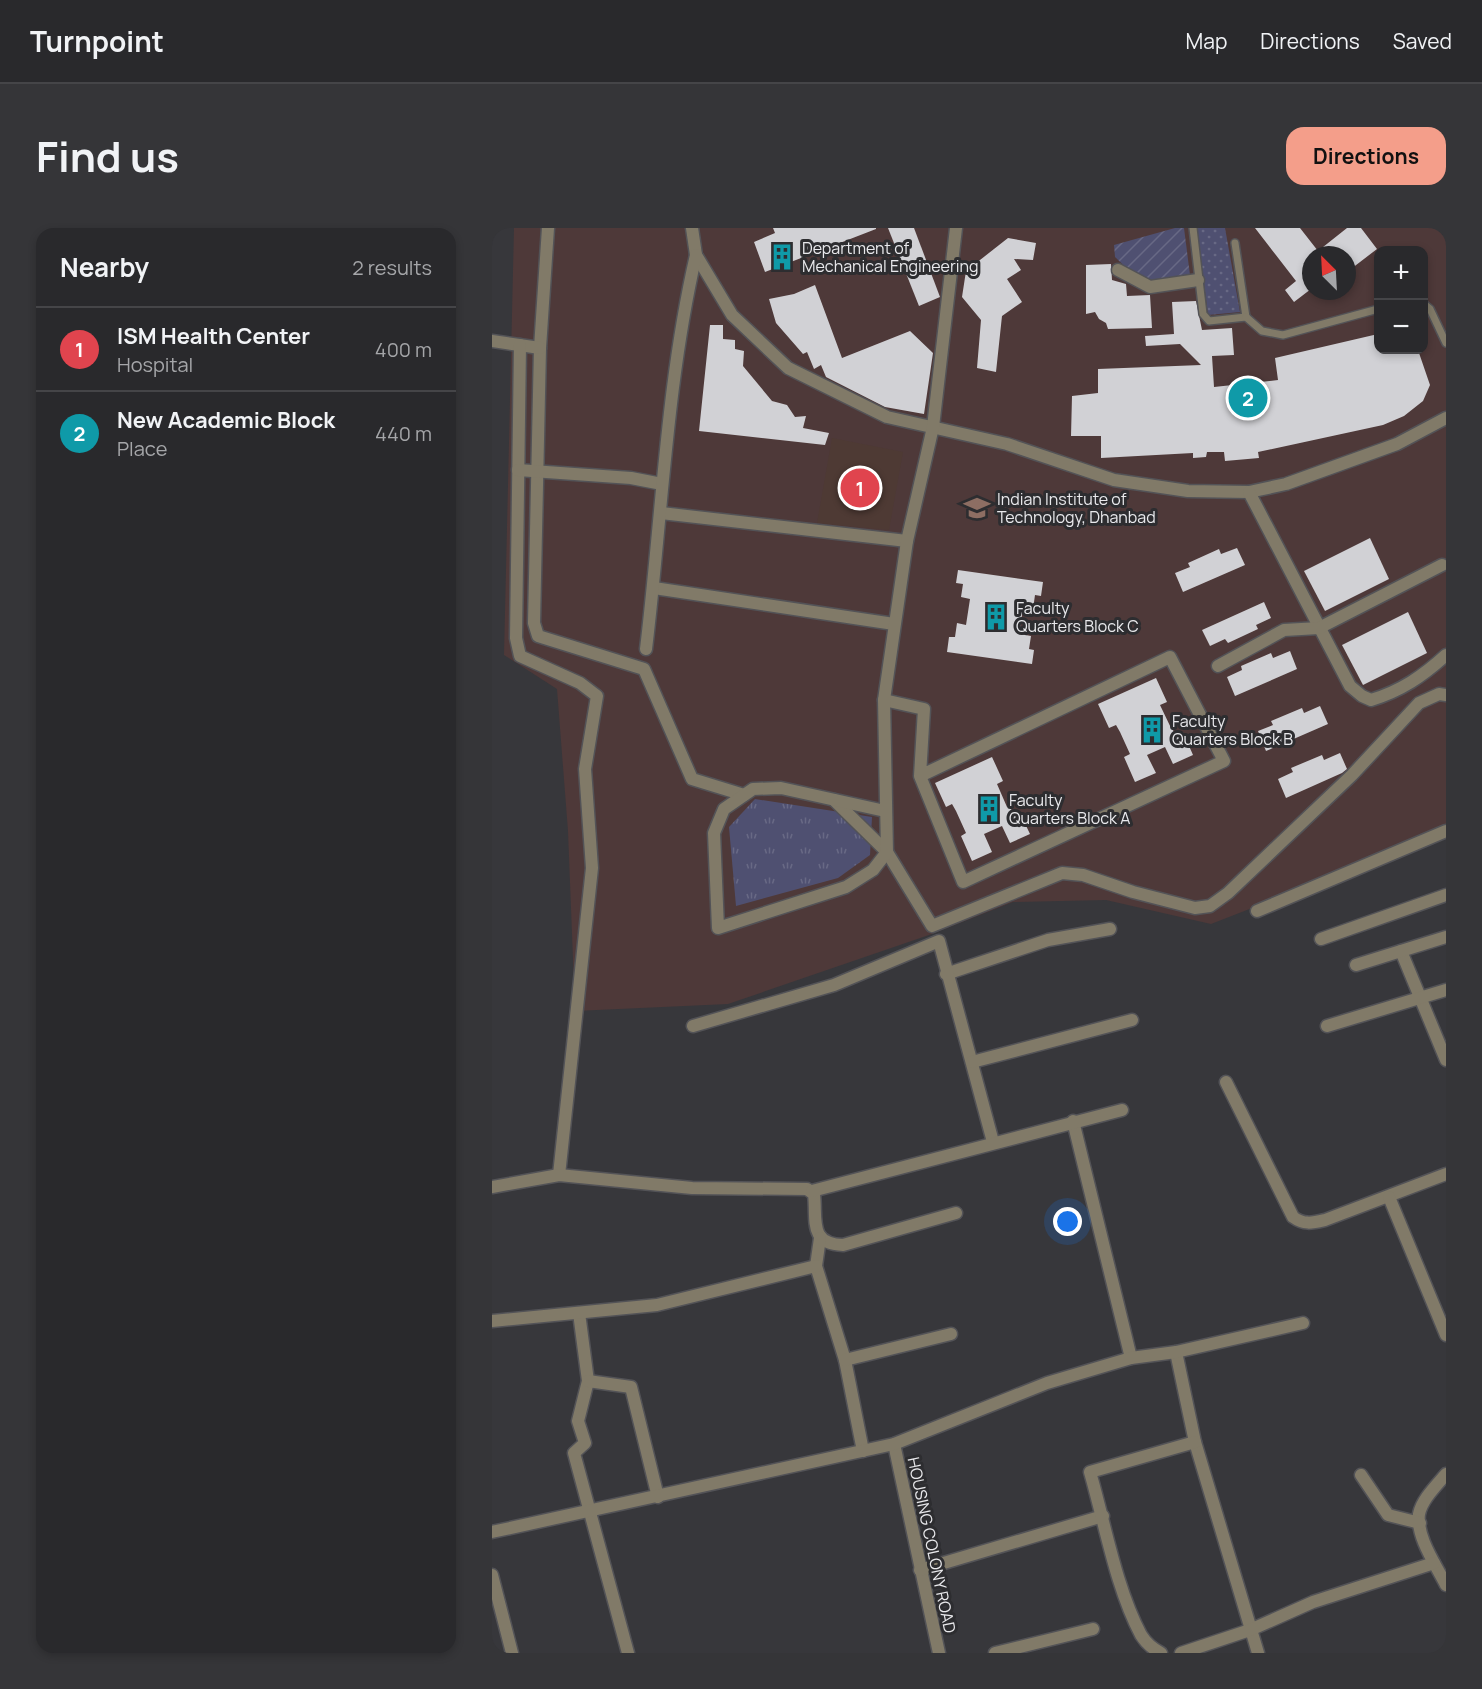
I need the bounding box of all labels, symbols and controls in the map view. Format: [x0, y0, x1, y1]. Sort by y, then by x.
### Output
text: Turnpoint [30, 22, 164, 60]
text: Map [1186, 27, 1227, 55]
text: Directions [1260, 27, 1360, 55]
text: Saved [1393, 27, 1452, 55]
text: Find us [36, 127, 179, 185]
button: Directions [1286, 127, 1446, 185]
place label: Department of Mechanical Engineering [802, 237, 978, 277]
building icon: Department of Mechanical Engineering [767, 242, 797, 272]
north arrow [1302, 246, 1356, 300]
map controls [1374, 246, 1428, 354]
button: + [1374, 246, 1428, 300]
text: Nearby [60, 249, 149, 285]
text: 2 results [352, 254, 432, 281]
button: − [1374, 300, 1428, 354]
text: ISM Health Center [117, 321, 310, 351]
text: 1 [75, 336, 84, 363]
text: 400 m [375, 336, 432, 363]
text: Hospital [117, 351, 193, 378]
pin: 2 [1228, 376, 1268, 420]
text: New Academic Block [117, 405, 335, 435]
text: 2 [74, 420, 85, 447]
text: 440 m [375, 420, 432, 447]
text: Place [117, 435, 167, 462]
pin: 1 [840, 466, 880, 510]
place label: Indian Institute of Technology, Dhanbad [997, 488, 1156, 528]
school or university icon: Indian Institute of Technology, Dhanbad [962, 493, 992, 523]
place label: Faculty Quarters Block C [1016, 597, 1139, 637]
building icon: Faculty Quarters Block C [981, 602, 1011, 632]
place label: Faculty Quarters Block B [1172, 710, 1293, 750]
building icon: Faculty Quarters Block B [1137, 715, 1167, 745]
place label: Faculty Quarters Block A [1009, 789, 1130, 829]
building icon: Faculty Quarters Block A [974, 794, 1004, 824]
your location [1053, 1207, 1082, 1236]
street label: HOUSING COLONY ROAD [903, 1455, 961, 1635]

